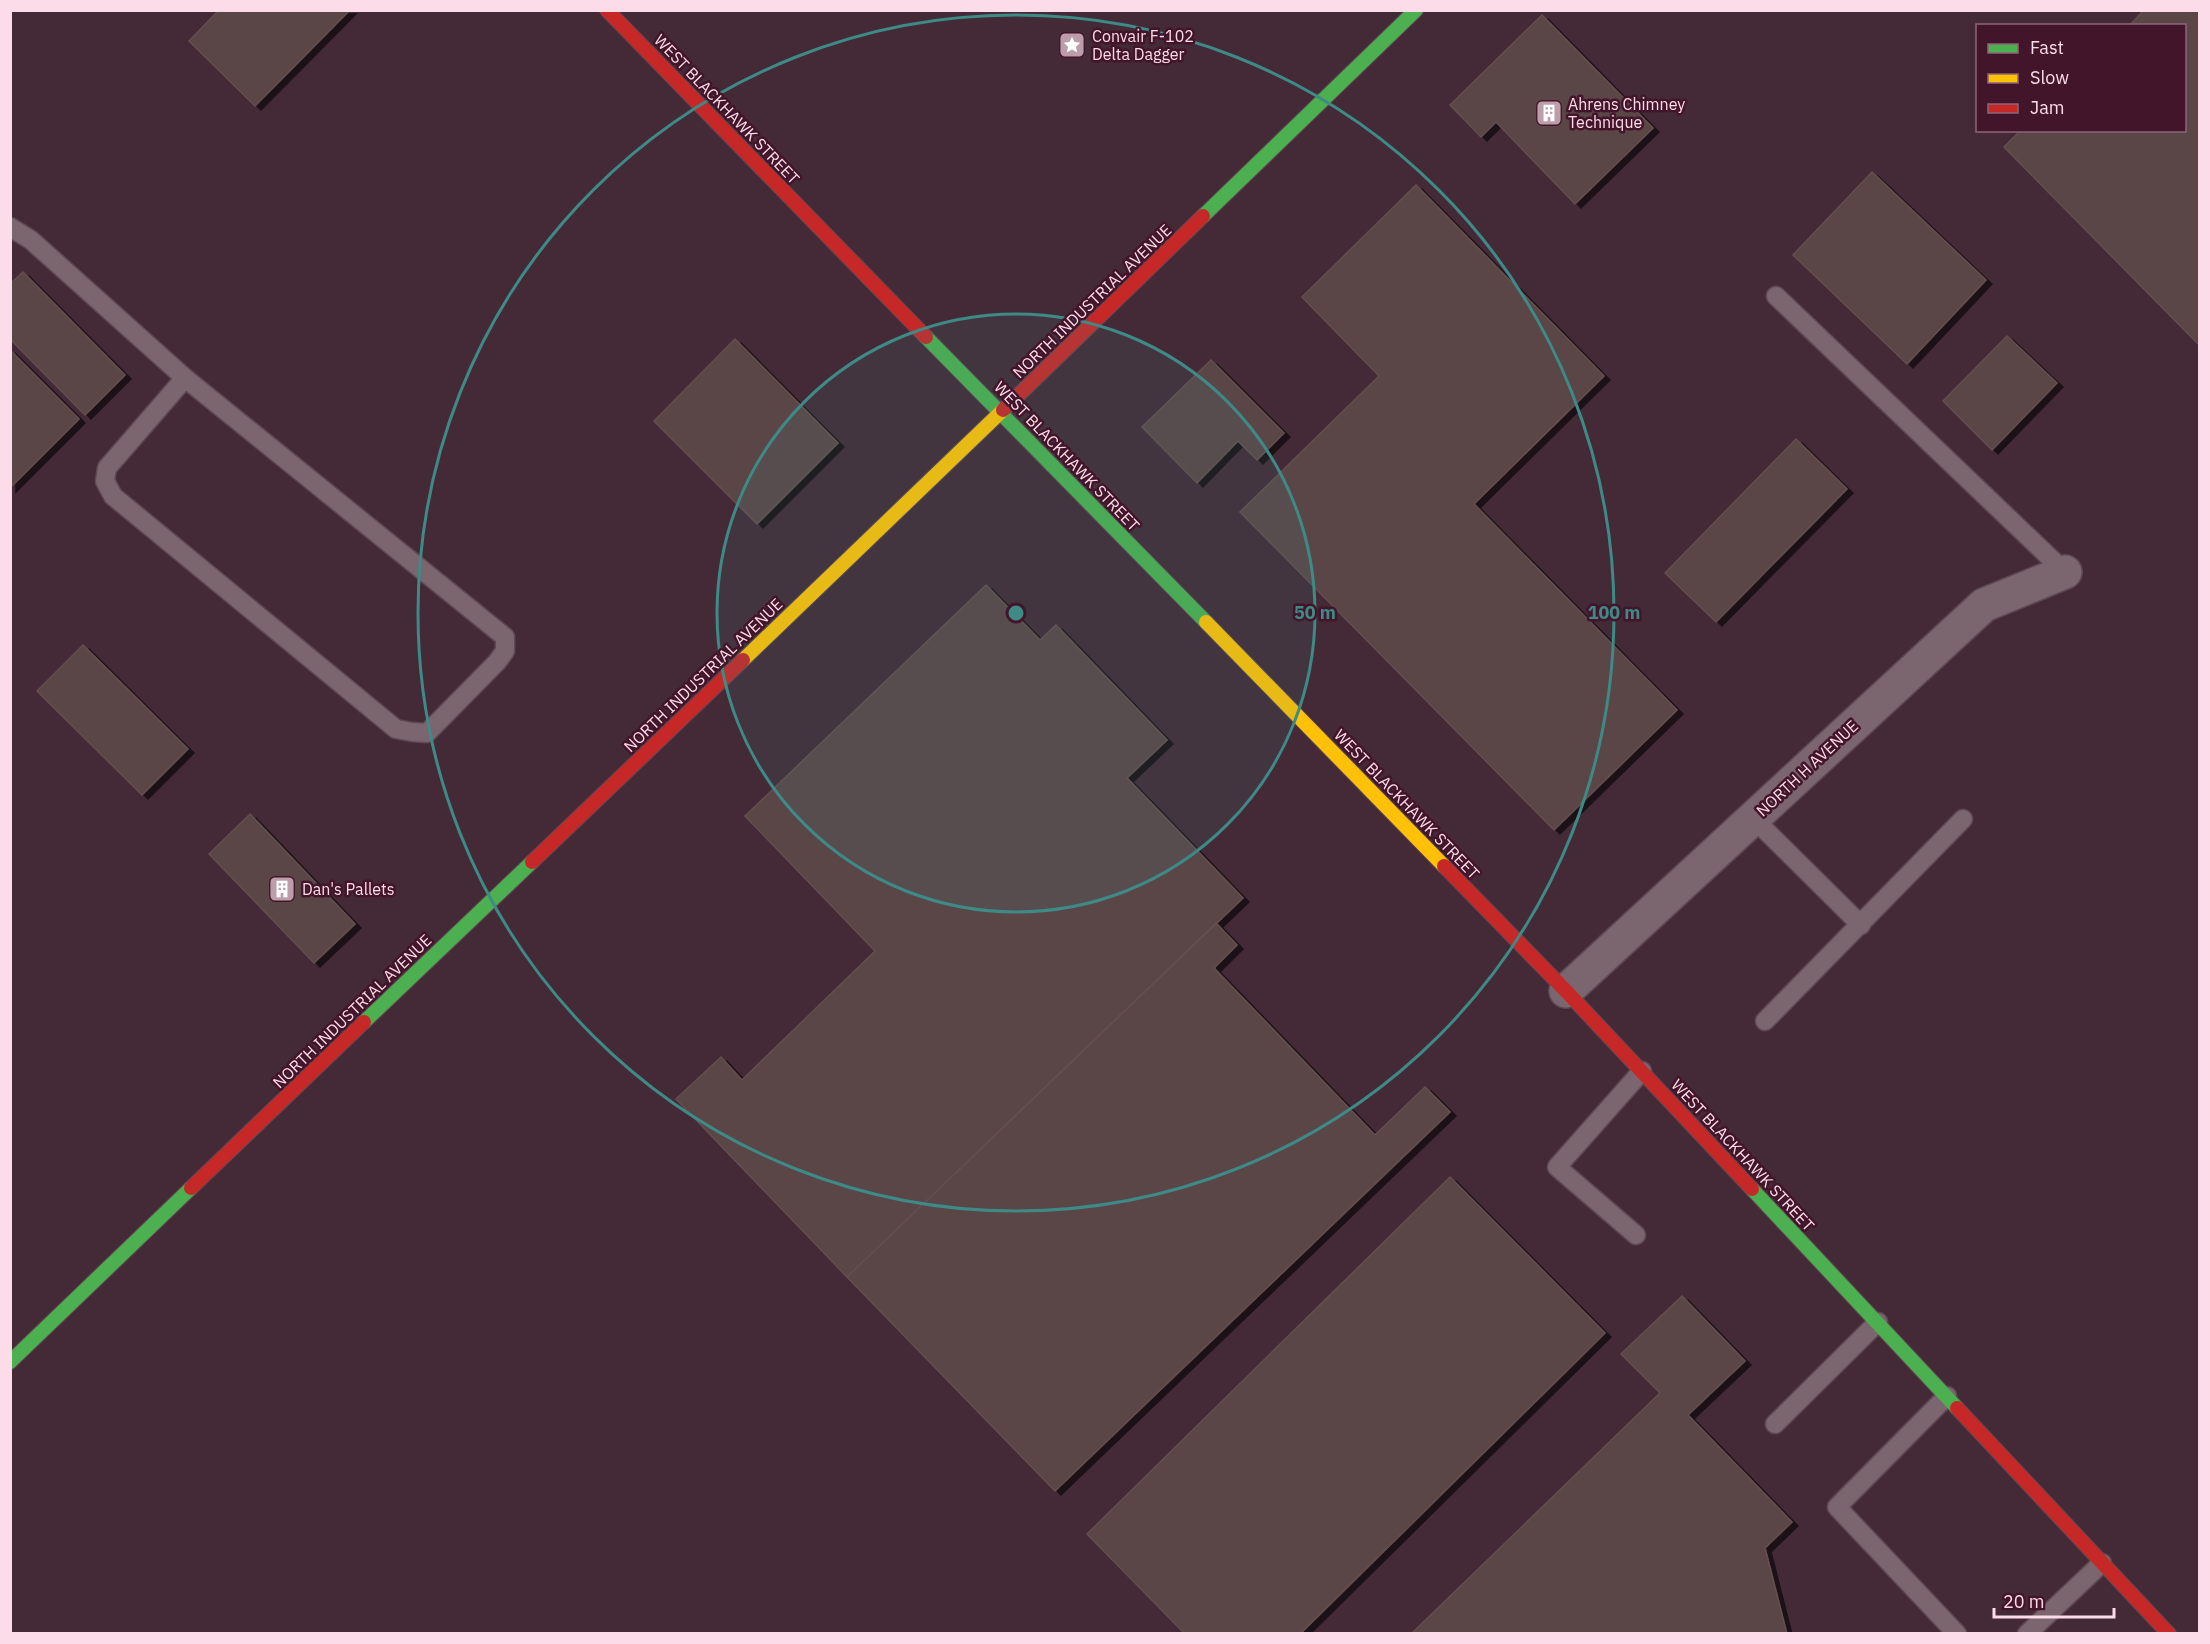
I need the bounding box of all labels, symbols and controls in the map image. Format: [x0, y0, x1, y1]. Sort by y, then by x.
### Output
legend [1976, 24, 2186, 132]
place label: Convair F-102 Delta Dagger [1092, 26, 1194, 64]
street label: WEST BLACKHAWK STREET [650, 30, 804, 188]
place icon: Convair F-102 Delta Dagger [1057, 30, 1087, 60]
text: Fast [2030, 36, 2064, 59]
text: Slow [2030, 66, 2069, 89]
place label: Ahrens Chimney Technique [1568, 94, 1685, 132]
text: Jam [2030, 96, 2065, 119]
building icon: Ahrens Chimney Technique [1534, 98, 1564, 128]
street label: NORTH INDUSTRIAL AVENUE [1008, 220, 1176, 382]
street label: WEST BLACKHAWK STREET [990, 377, 1144, 535]
street label: NORTH INDUSTRIAL AVENUE [619, 594, 787, 756]
text: 50 m [1294, 601, 1336, 624]
text: 100 m [1588, 601, 1640, 624]
centre of rings [1006, 603, 1026, 623]
street label: NORTH H AVENUE [1752, 716, 1862, 820]
street label: WEST BLACKHAWK STREET [1330, 725, 1484, 883]
building icon: Dan's Pallets [267, 874, 297, 904]
place label: Dan's Pallets [302, 879, 394, 899]
street label: NORTH INDUSTRIAL AVENUE [268, 930, 436, 1092]
street label: WEST BLACKHAWK STREET [1667, 1075, 1819, 1235]
scale bar [1994, 1581, 2114, 1619]
text: 20 m [2003, 1590, 2045, 1613]

